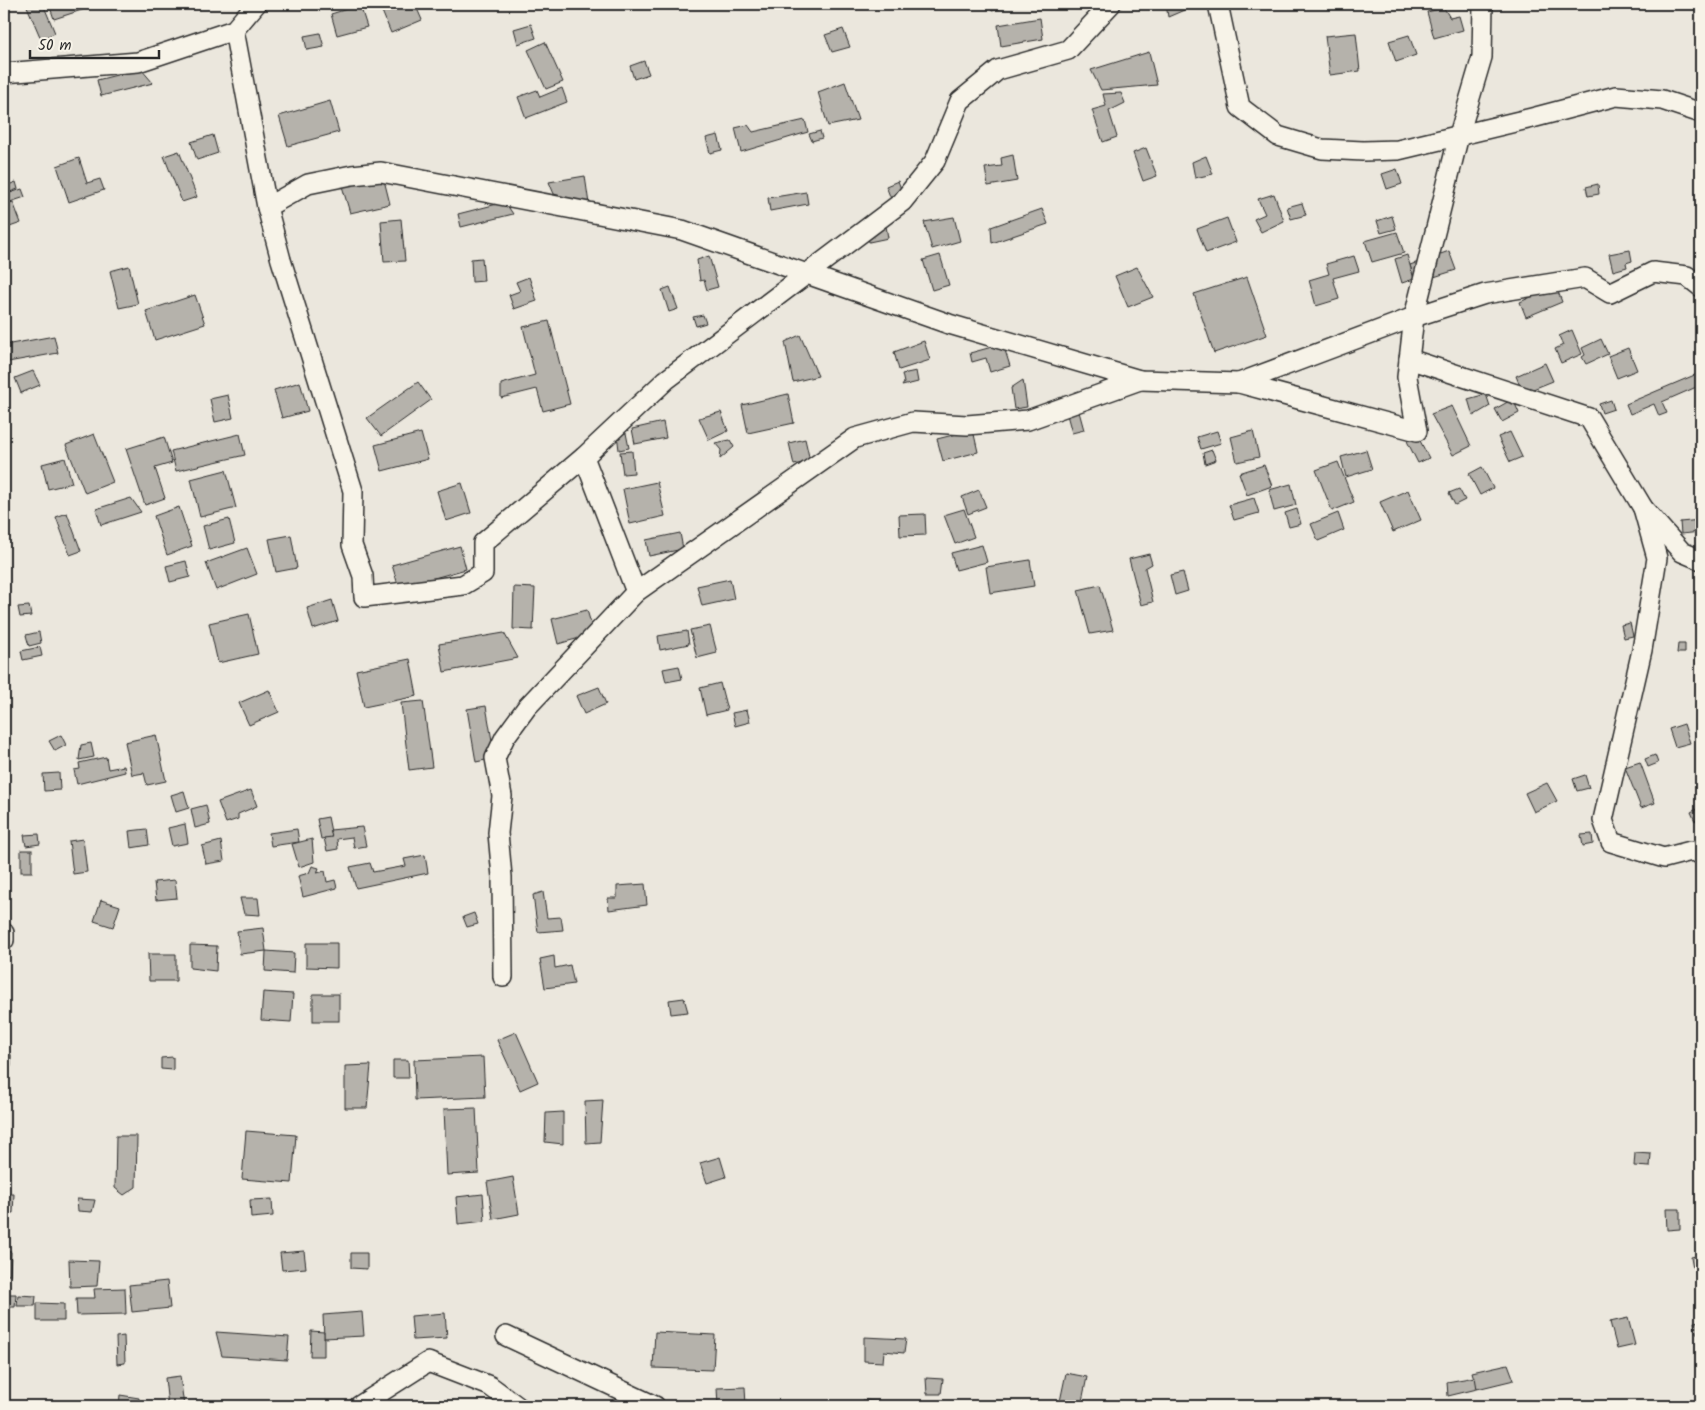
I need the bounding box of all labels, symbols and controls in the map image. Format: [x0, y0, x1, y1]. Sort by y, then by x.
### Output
scale bar [30, 28, 159, 60]
text: 50 m [38, 34, 72, 58]

